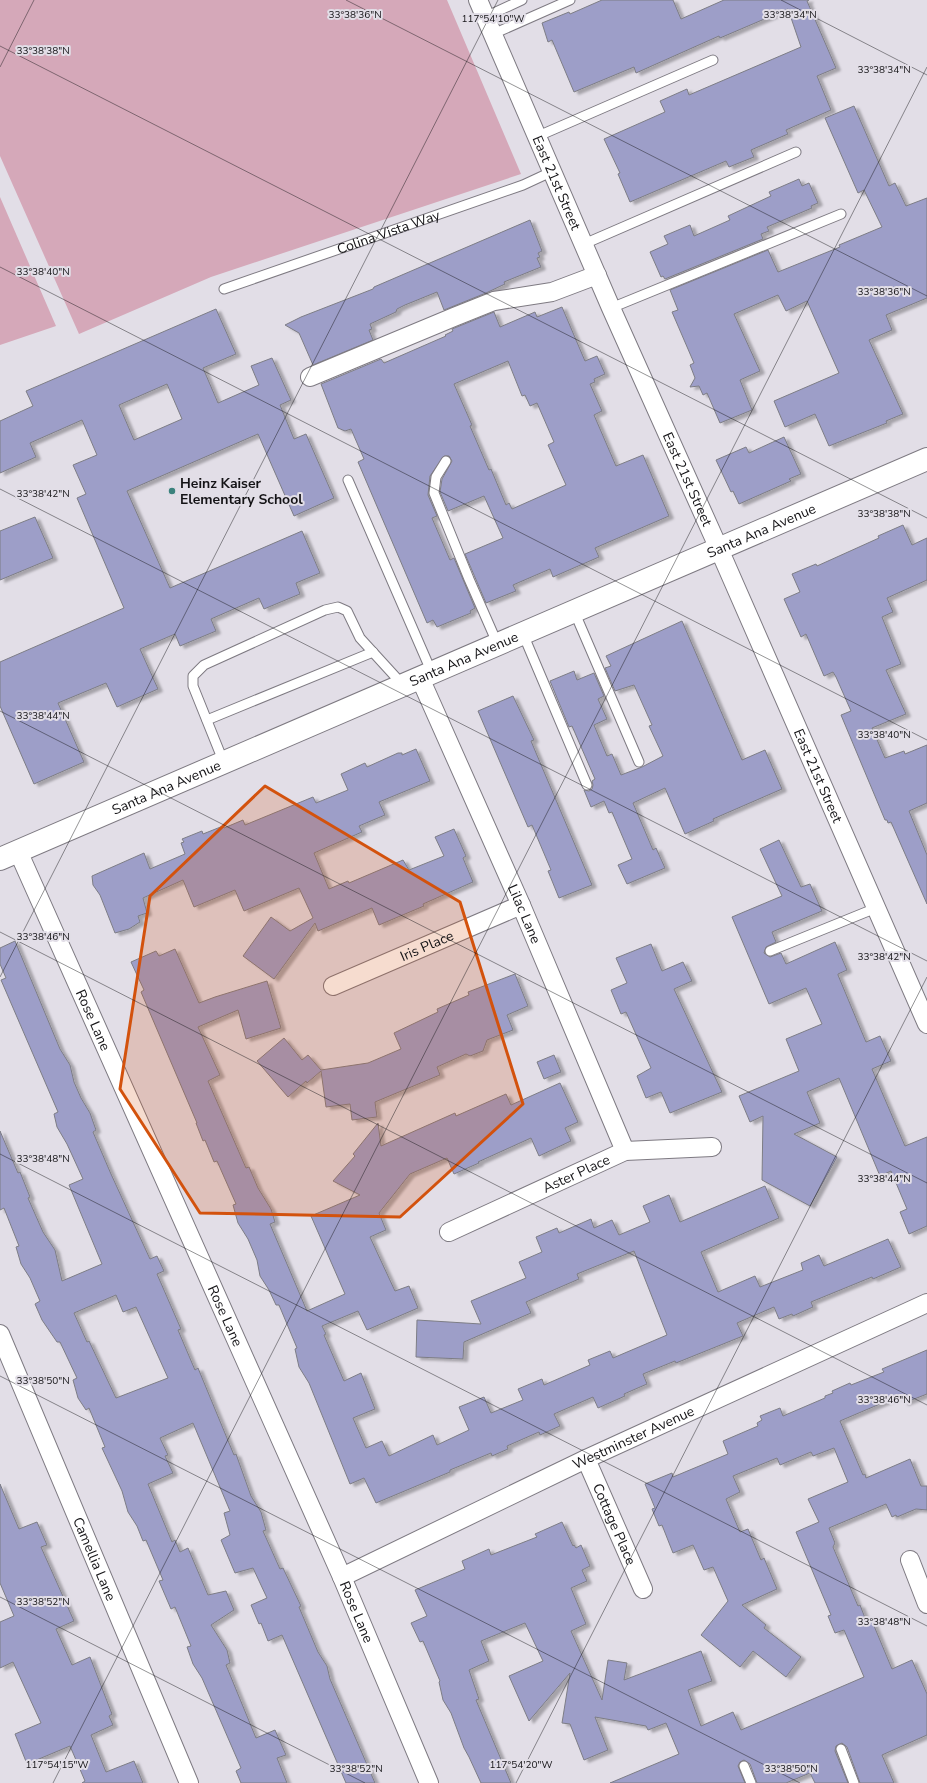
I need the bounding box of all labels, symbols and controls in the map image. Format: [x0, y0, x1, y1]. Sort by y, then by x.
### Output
text: 33°38'36"N [328, 8, 382, 22]
text: 33°38'34"N [763, 8, 817, 22]
text: 117°54'10"W [462, 12, 524, 26]
text: 33°38'38"N [16, 44, 70, 58]
text: 33°38'34"N [857, 63, 911, 77]
street label: East 21st Street [528, 133, 586, 233]
street label: Colina Vista Way [334, 205, 443, 259]
text: 33°38'40"N [16, 265, 70, 279]
text: 33°38'36"N [857, 285, 911, 299]
street label: East 21st Street [658, 429, 717, 529]
place label: Heinz Kaiser Elementary School [180, 474, 303, 509]
marker: Heinz Kaiser Elementary School [167, 486, 177, 496]
text: 33°38'42"N [16, 487, 70, 501]
street label: Santa Ana Avenue [704, 499, 819, 562]
text: 33°38'38"N [857, 507, 911, 521]
street label: Santa Ana Avenue [406, 627, 521, 691]
text: 33°38'44"N [16, 709, 70, 723]
street label: East 21st Street [789, 726, 847, 826]
text: 33°38'40"N [857, 728, 911, 742]
street label: Santa Ana Avenue [109, 755, 224, 819]
street label: Lilac Lane [503, 881, 546, 946]
street label: Iris Place [397, 926, 456, 966]
text: 33°38'46"N [16, 930, 70, 944]
text: 33°38'42"N [857, 950, 911, 964]
street label: Rose Lane [71, 986, 115, 1054]
street label: Aster Place [540, 1150, 613, 1197]
text: 33°38'48"N [16, 1152, 70, 1166]
text: 33°38'44"N [857, 1172, 911, 1186]
street label: Rose Lane [203, 1282, 247, 1349]
text: 33°38'50"N [16, 1374, 70, 1388]
text: 33°38'46"N [857, 1393, 911, 1407]
street label: Westminster Avenue [569, 1401, 697, 1474]
street label: Cottage Place [588, 1480, 641, 1568]
street label: Camellia Lane [69, 1514, 121, 1604]
street label: Rose Lane [335, 1578, 378, 1646]
text: 33°38'52"N [16, 1595, 70, 1609]
text: 33°38'48"N [857, 1615, 911, 1629]
text: 117°54'15"W [26, 1758, 88, 1772]
text: 117°54'20"W [490, 1758, 552, 1772]
text: 33°38'52"N [329, 1762, 383, 1776]
text: 33°38'50"N [764, 1762, 818, 1776]

